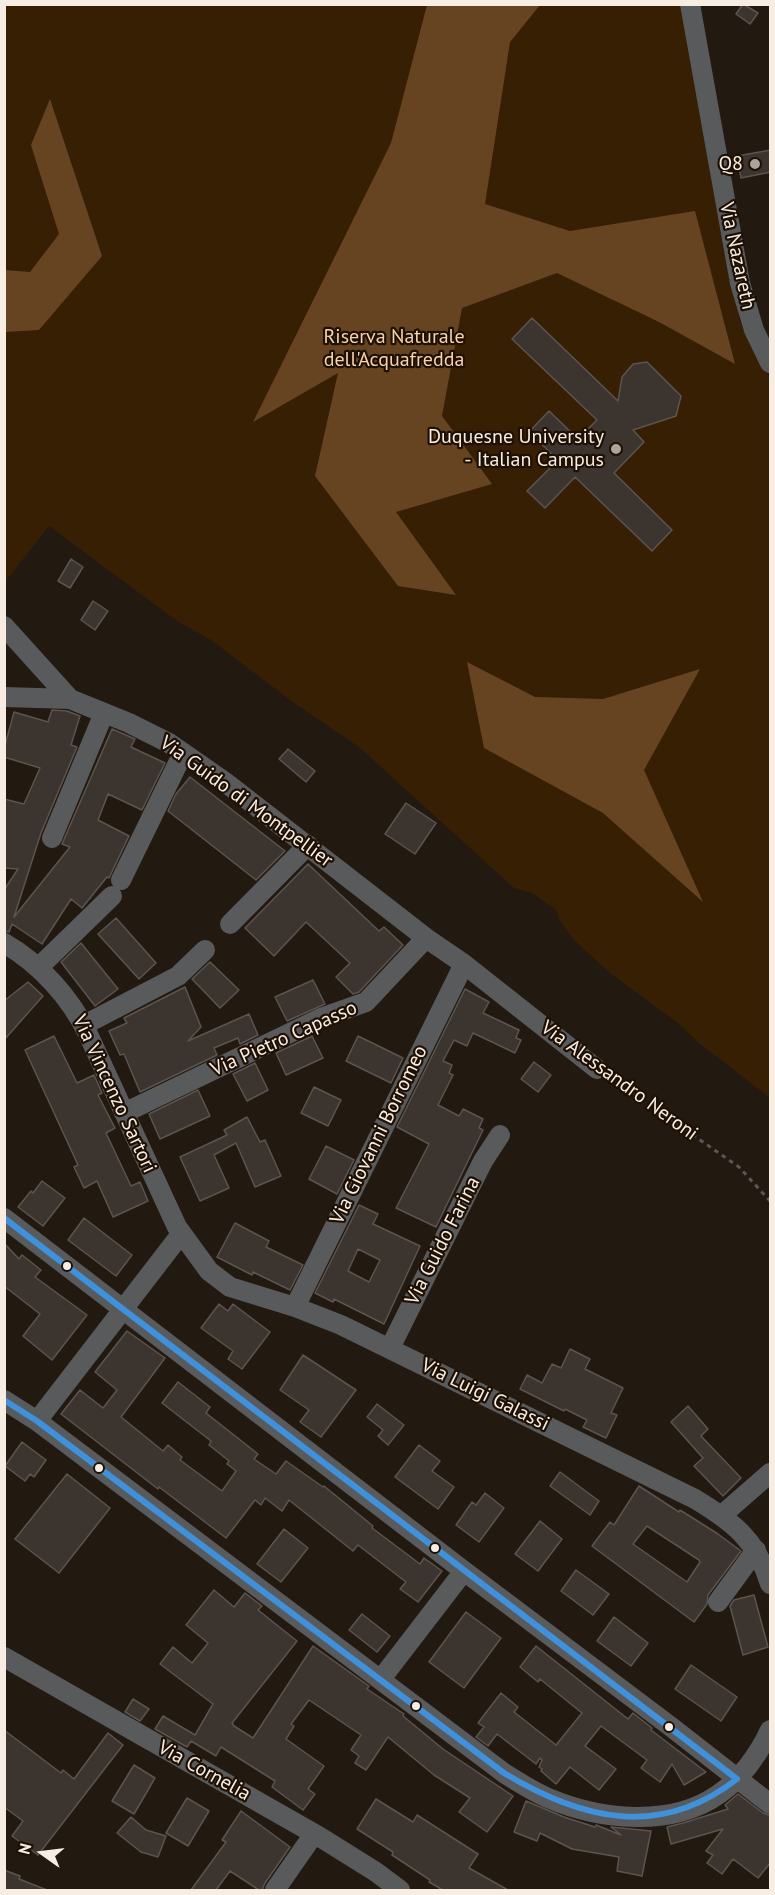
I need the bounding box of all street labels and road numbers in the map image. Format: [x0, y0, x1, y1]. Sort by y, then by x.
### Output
street label: Via Nazareth [714, 200, 760, 312]
street label: Via Guido di Montpellier [155, 731, 337, 873]
street label: Via Pietro Capasso [207, 996, 361, 1082]
street label: Via Vincenzo Sartori [67, 1011, 161, 1177]
street label: Via Alessandro Neroni [536, 1016, 702, 1146]
street label: Via Giovanni Borromeo [325, 1042, 433, 1228]
street label: Via Guido Farina [400, 1173, 486, 1309]
street label: Via Luigi Galassi [417, 1354, 553, 1436]
street label: Via Cornelia [153, 1736, 255, 1806]

